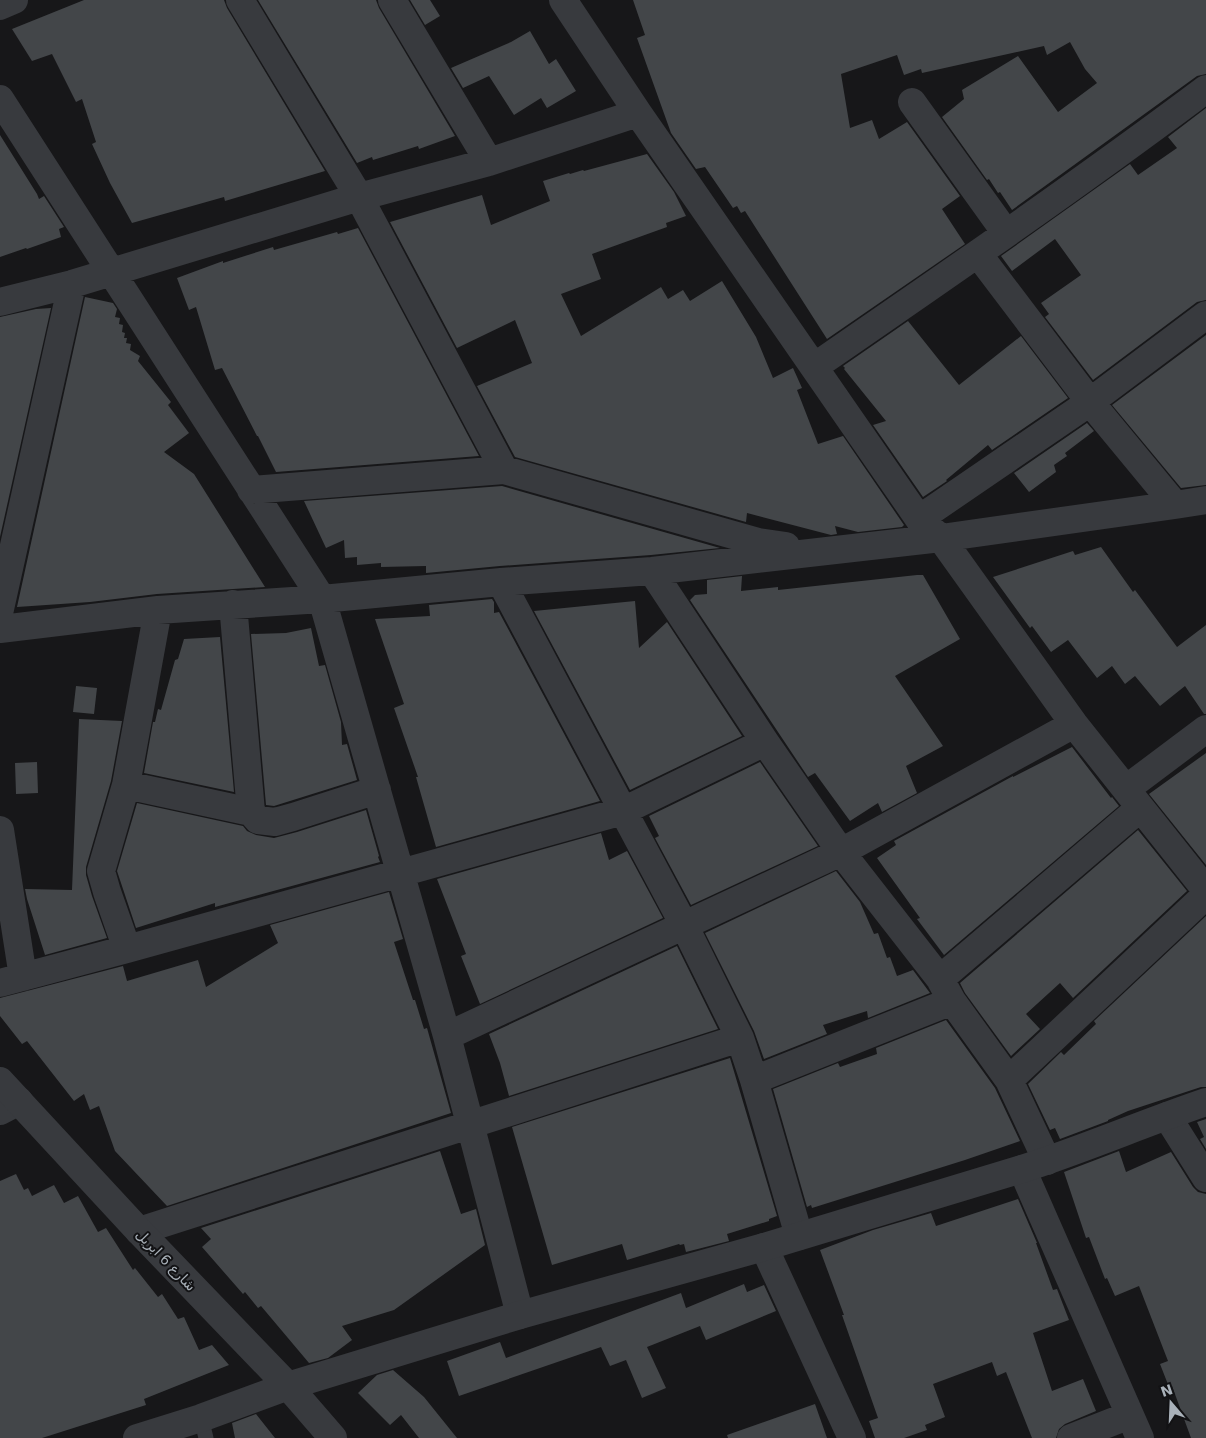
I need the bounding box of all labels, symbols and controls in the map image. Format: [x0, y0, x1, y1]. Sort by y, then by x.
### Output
street label: شارع 6 ابريل [132, 1226, 199, 1295]
north arrow [1146, 1378, 1196, 1428]
text: N [1159, 1381, 1175, 1400]

